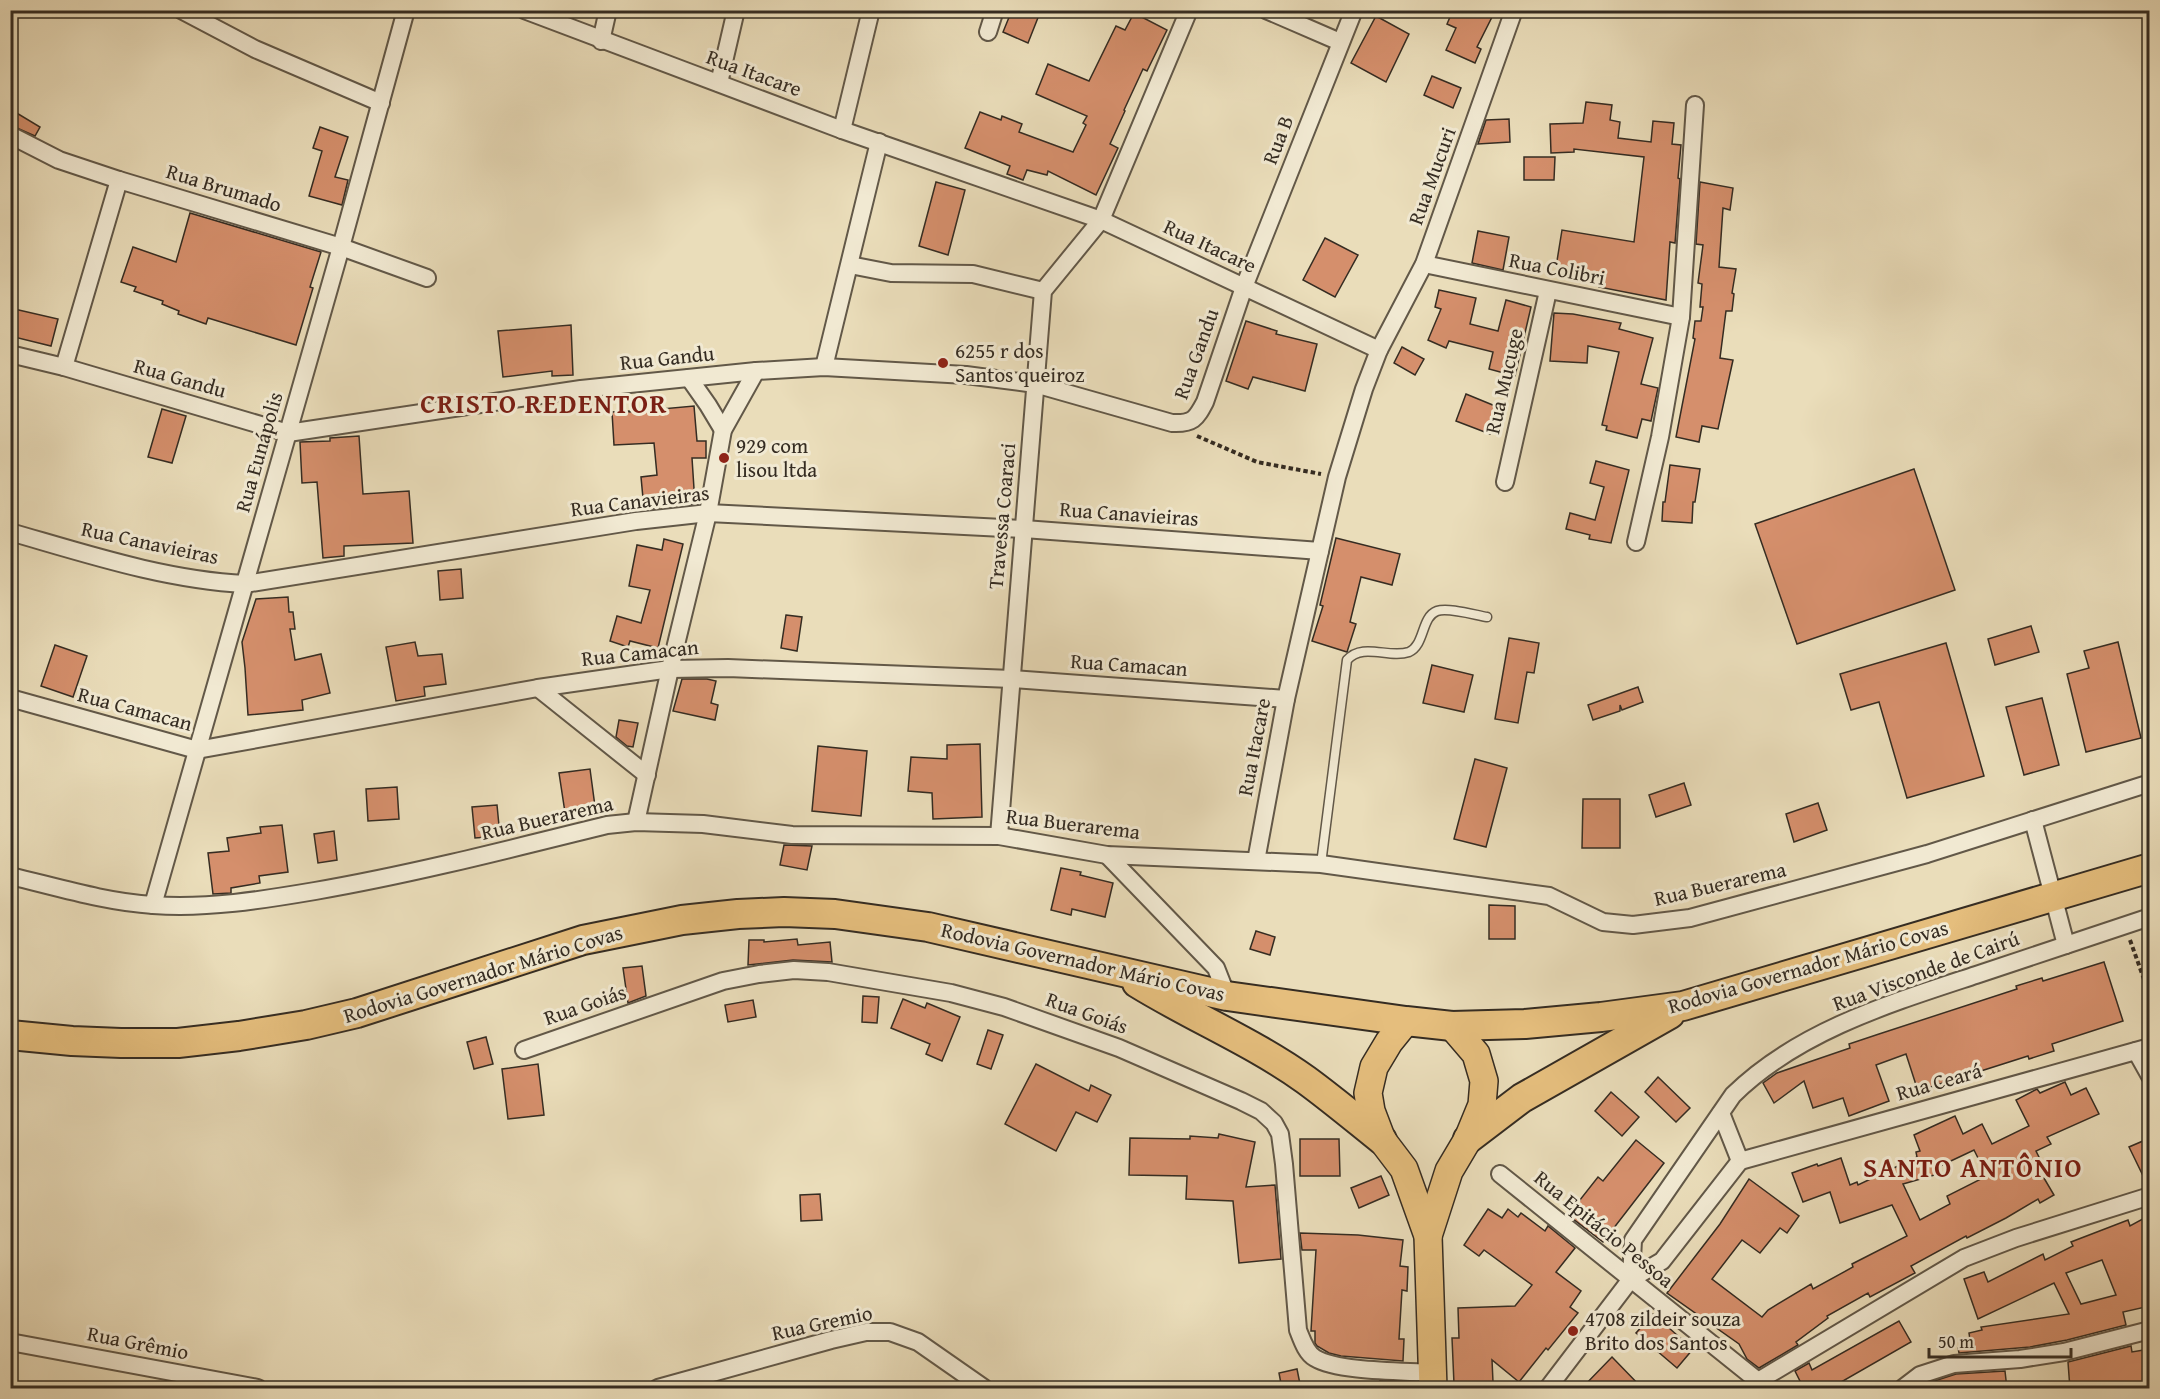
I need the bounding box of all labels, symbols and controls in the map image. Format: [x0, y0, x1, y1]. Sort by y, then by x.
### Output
street label: Rua Itacare [702, 41, 806, 104]
street label: Rua B [1254, 111, 1301, 169]
street label: Rua Mucuri [1400, 123, 1464, 229]
street label: Rua Brumado [163, 155, 286, 220]
street label: Rua Itacare [1159, 211, 1262, 281]
street label: Rua Colibri [1506, 244, 1608, 293]
street label: Rua Gandu [1165, 303, 1227, 404]
street label: Rua Mucuge [1476, 325, 1531, 437]
place label: 6255 r dos Santos queiroz [955, 335, 1084, 390]
street label: Rua Gandu [618, 337, 716, 378]
street label: Rua Gandu [130, 350, 231, 406]
marker: 6255 r dos Santos queiroz [936, 356, 950, 370]
district label: CRISTO REDENTOR [420, 383, 668, 423]
street label: Rua Eunápolis [227, 388, 290, 516]
place label: 929 com lisou ltda [736, 430, 817, 485]
street label: Travessa Coaraci [980, 442, 1023, 590]
marker: 929 com lisou ltda [717, 451, 731, 465]
street label: Rua Canavieiras [569, 477, 711, 524]
street label: Rua Canavieiras [1058, 493, 1200, 534]
street label: Rua Canavieiras [79, 513, 222, 572]
street label: Rua Camacan [580, 631, 700, 674]
street label: Rua Camacan [1069, 645, 1189, 684]
street label: Rua Camacan [74, 678, 196, 739]
street label: Rua Itacare [1229, 695, 1278, 799]
street label: Rua Buerarema [478, 787, 616, 848]
street label: Rua Buerarema [1004, 800, 1142, 847]
street label: Rua Buerarema [1651, 853, 1789, 914]
street label: Rodovia Governador Mário Covas [1664, 912, 1952, 1021]
street label: Rodovia Governador Mário Covas [938, 914, 1228, 1009]
street label: Rodovia Governador Mário Covas [340, 916, 626, 1031]
street label: Rua Visconde de Cairú [1828, 922, 2024, 1019]
street label: Rua Goiás [539, 976, 630, 1033]
street label: Rua Goiás [1042, 983, 1133, 1042]
street label: Rua Ceará [1892, 1055, 1985, 1109]
district label: SANTO ANTÔNIO [1863, 1147, 2083, 1187]
street label: Rua Epitácio Pessoa [1528, 1162, 1681, 1295]
street label: Rua Gremio [769, 1297, 875, 1348]
place label: 4708 zildeir souza Brito dos Santos [1585, 1303, 1741, 1358]
street label: Rua Grêmio [85, 1318, 191, 1368]
scale bar [1929, 1321, 2072, 1359]
marker: 4708 zildeir souza Brito dos Santos [1566, 1324, 1580, 1338]
text: 50 m [1938, 1328, 1974, 1355]

